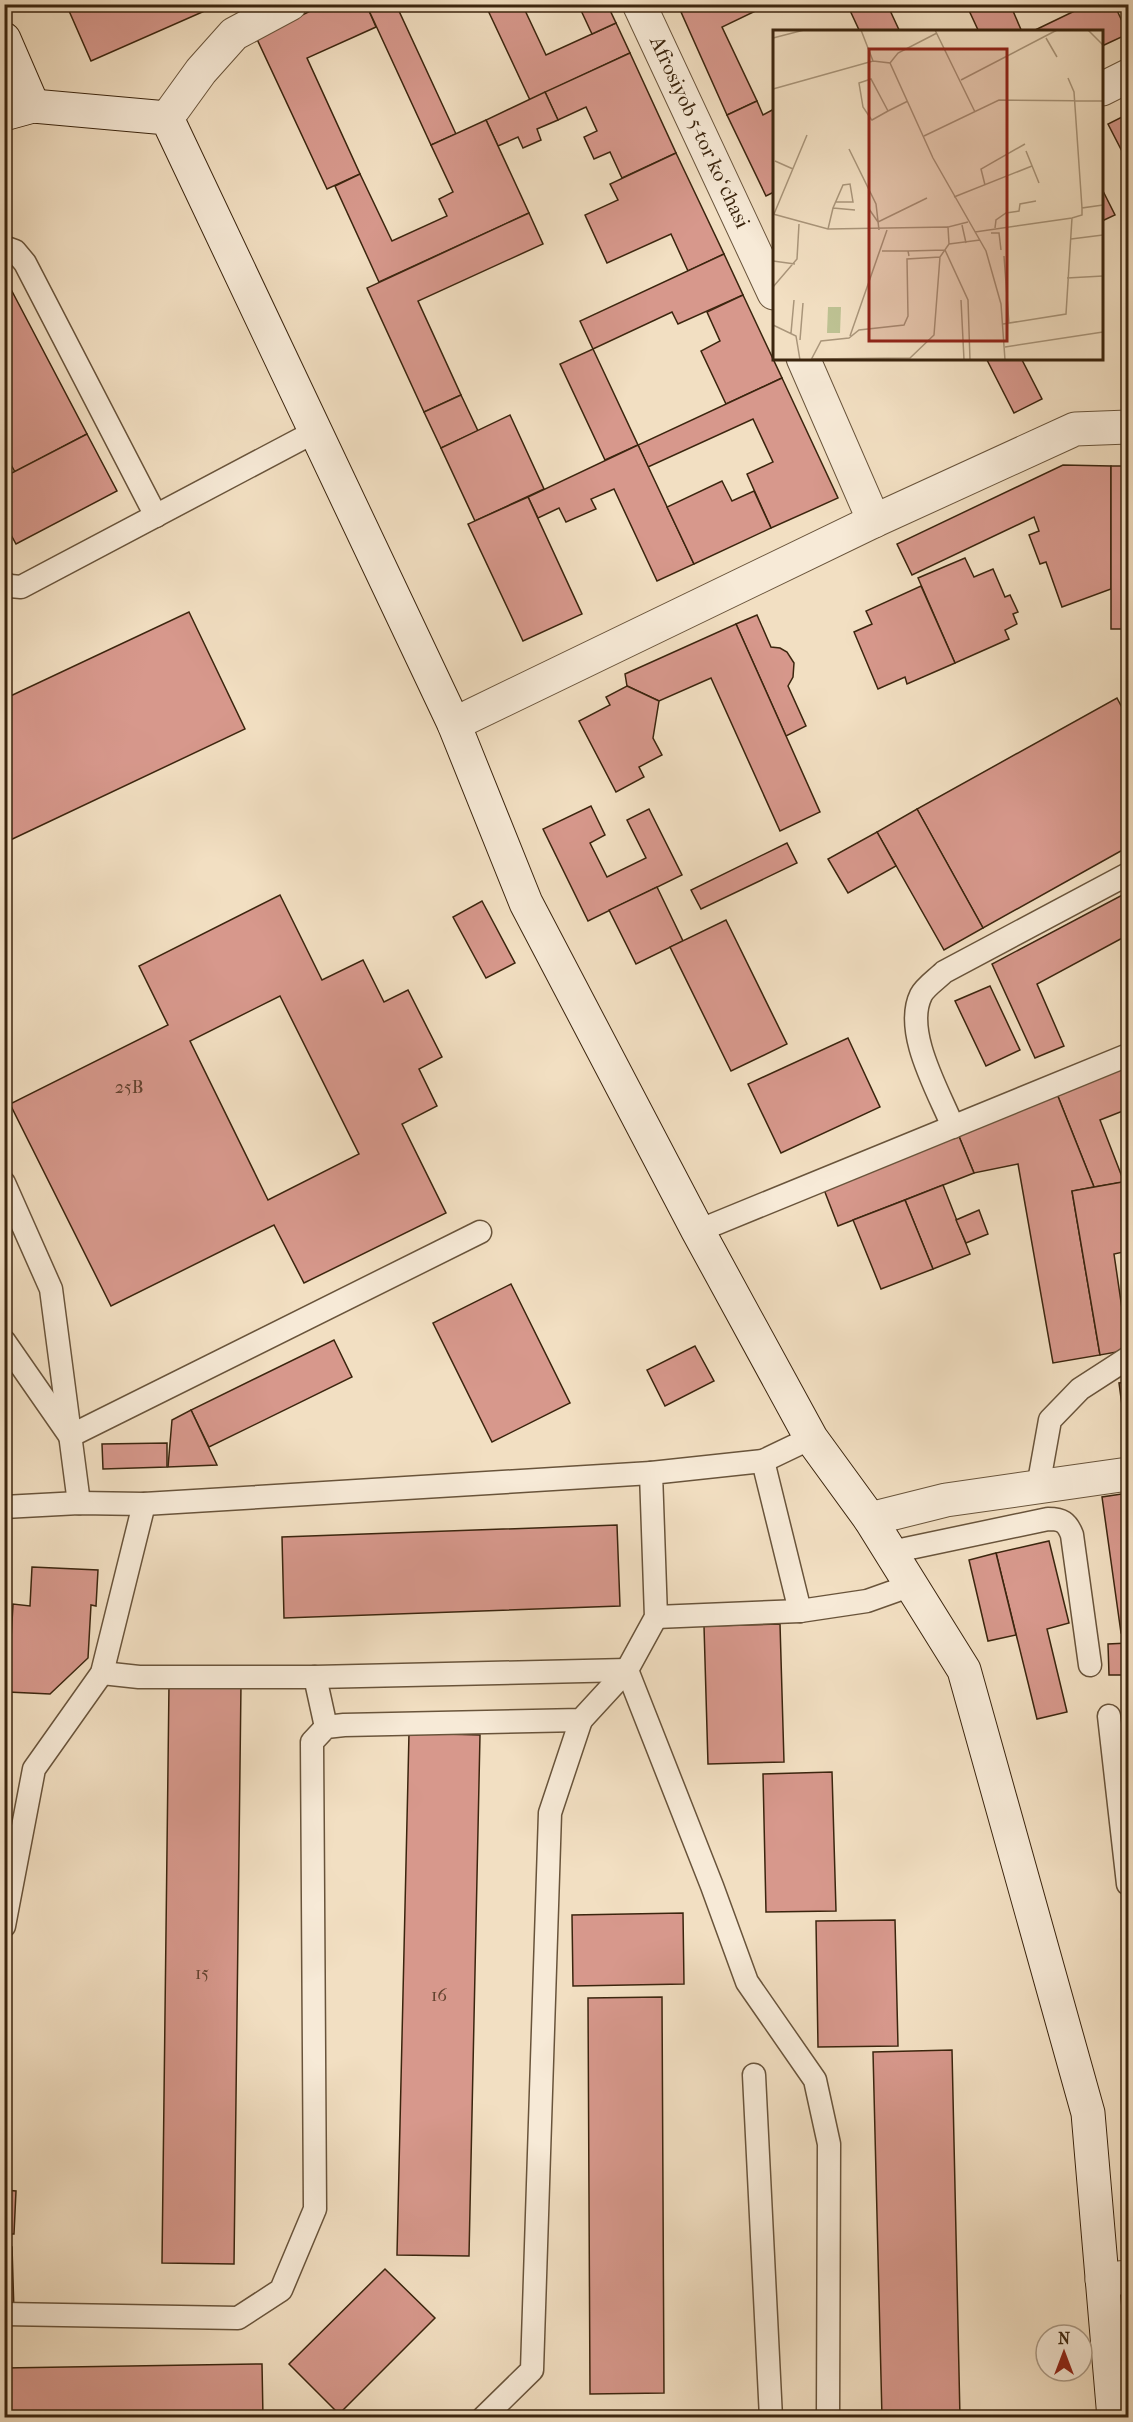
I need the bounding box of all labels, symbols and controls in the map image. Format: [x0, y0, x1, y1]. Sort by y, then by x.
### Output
inset map [773, 30, 1103, 360]
street label: Afrosiyob 5-tor koʻchasi [645, 31, 755, 232]
house number: 25B [115, 1077, 143, 1098]
house number: 15 [195, 1963, 209, 1984]
house number: 16 [431, 1985, 447, 2006]
north arrow [1034, 2323, 1094, 2383]
text: N [1058, 2329, 1071, 2348]

